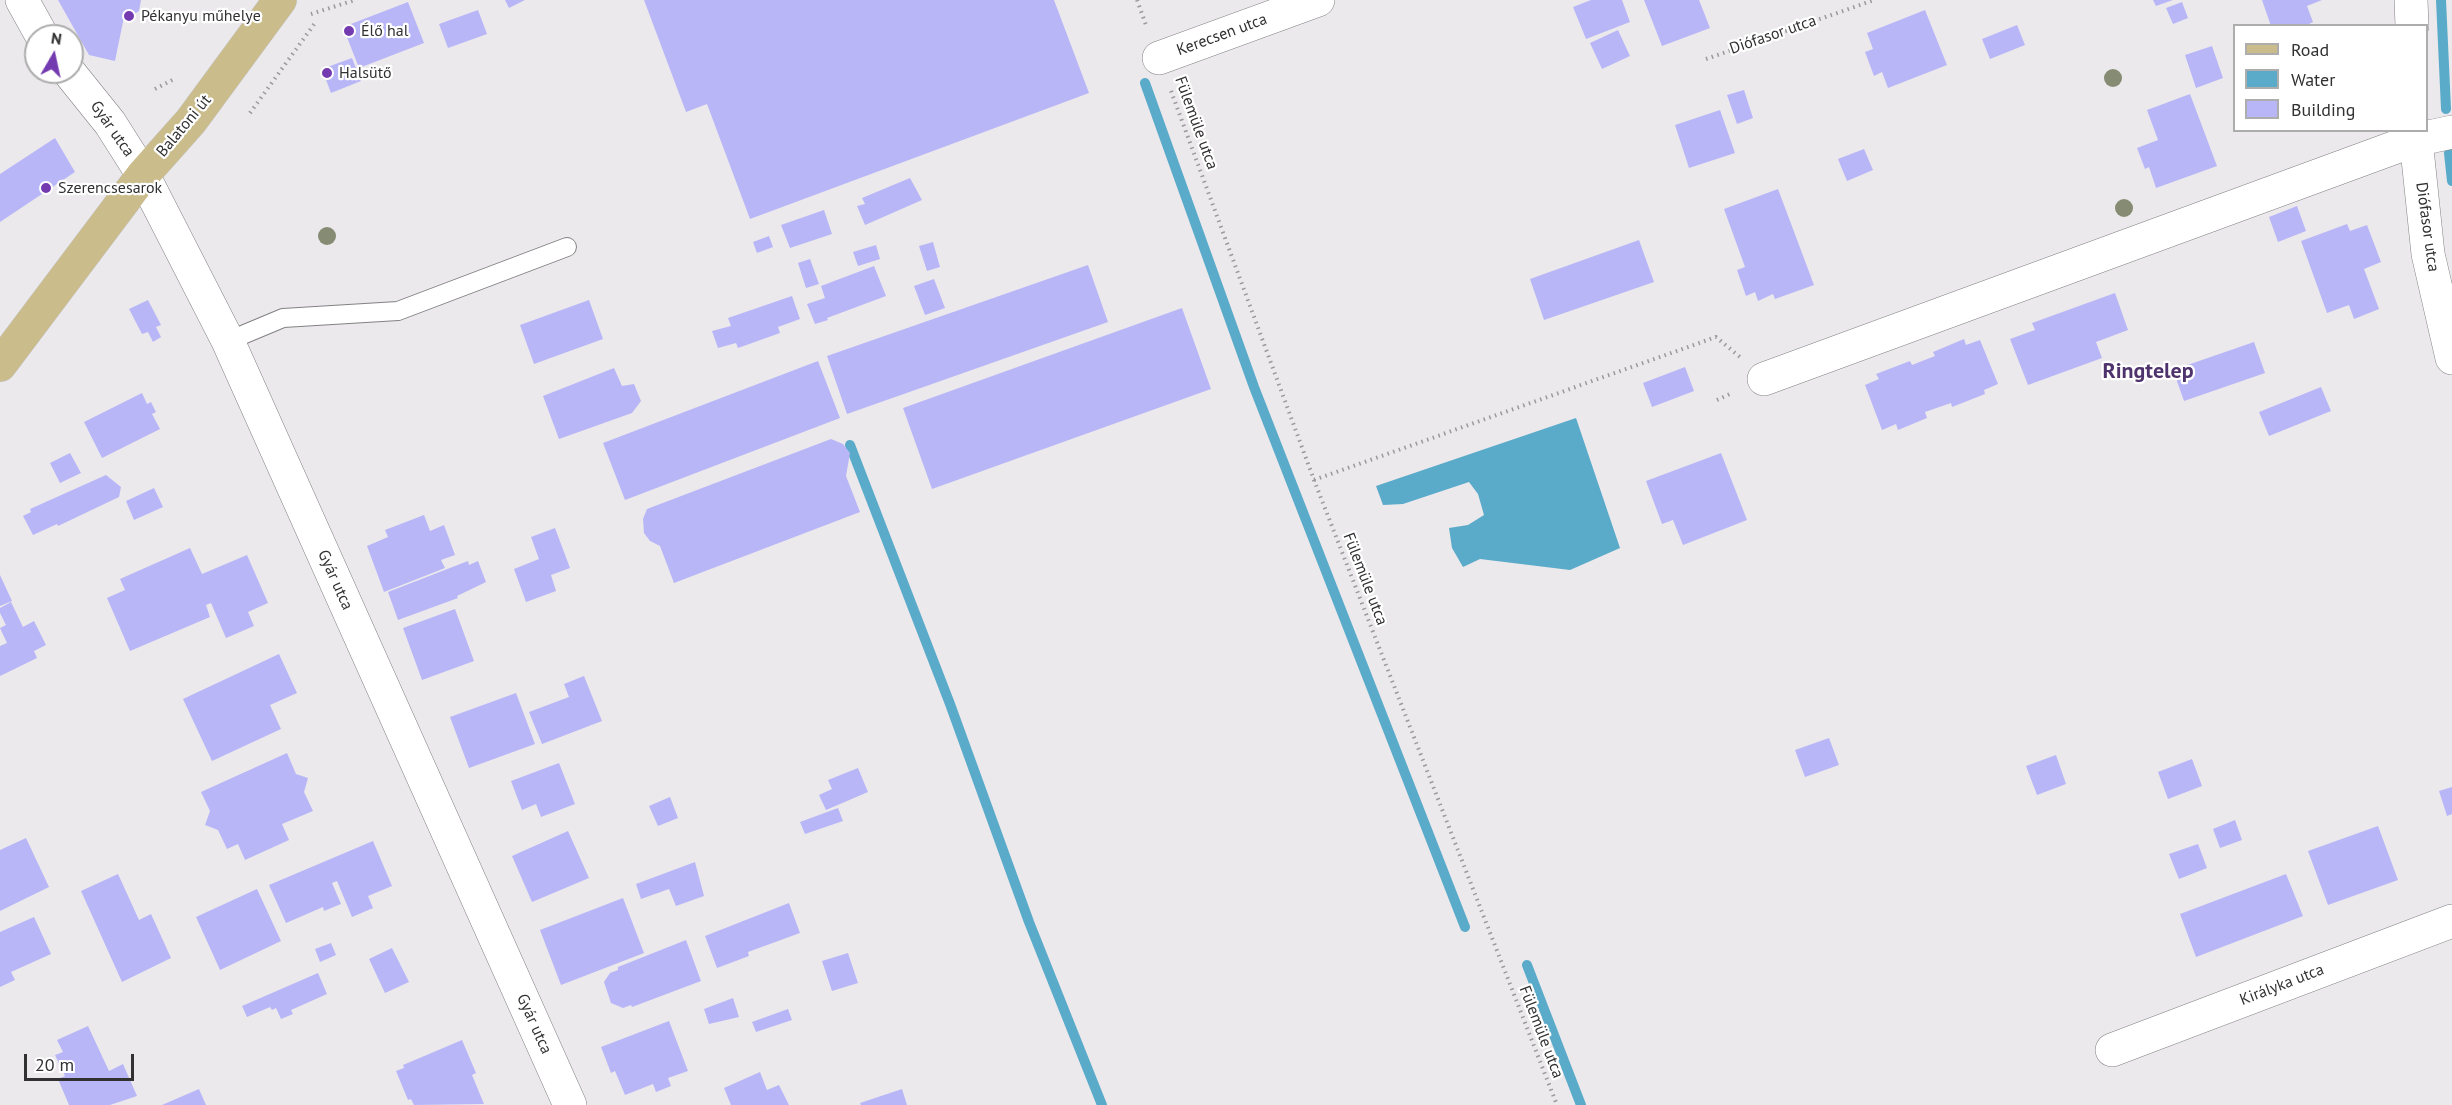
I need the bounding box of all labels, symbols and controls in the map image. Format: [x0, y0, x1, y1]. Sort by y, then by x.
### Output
place label: Pékanyu műhelye [141, 6, 261, 26]
marker: Pékanyu műhelye [122, 9, 136, 23]
street label: Kerecsen utca [1174, 10, 1270, 60]
street label: Diófasor utca [1727, 11, 1819, 59]
place label: Élő hal [361, 21, 408, 41]
north arrow [24, 24, 84, 84]
marker: Élő hal [342, 24, 356, 38]
legend [2233, 24, 2428, 132]
text: N [50, 27, 63, 49]
text: Road [2291, 38, 2329, 61]
place label: Halsütő [339, 63, 392, 83]
marker: Halsütő [320, 66, 334, 80]
text: Water [2291, 68, 2335, 91]
street label: Fülemüle utca [1170, 74, 1222, 172]
street label: Balatoni út [153, 91, 215, 161]
street label: Gyár utca [86, 97, 138, 161]
text: Building [2291, 98, 2355, 121]
place label: Szerencsesarok [58, 178, 162, 198]
marker: Szerencsesarok [39, 181, 53, 195]
street label: Diófasor utca [2411, 181, 2443, 273]
district label: Ringtelep [2102, 359, 2194, 385]
street label: Fülemüle utca [1339, 530, 1391, 628]
street label: Gyár utca [313, 547, 357, 613]
street label: Királyka utca [2237, 960, 2327, 1010]
street label: Fülemüle utca [1515, 983, 1567, 1081]
street label: Gyár utca [512, 991, 556, 1057]
scale bar [27, 1042, 136, 1080]
text: 20 m [35, 1053, 74, 1076]

